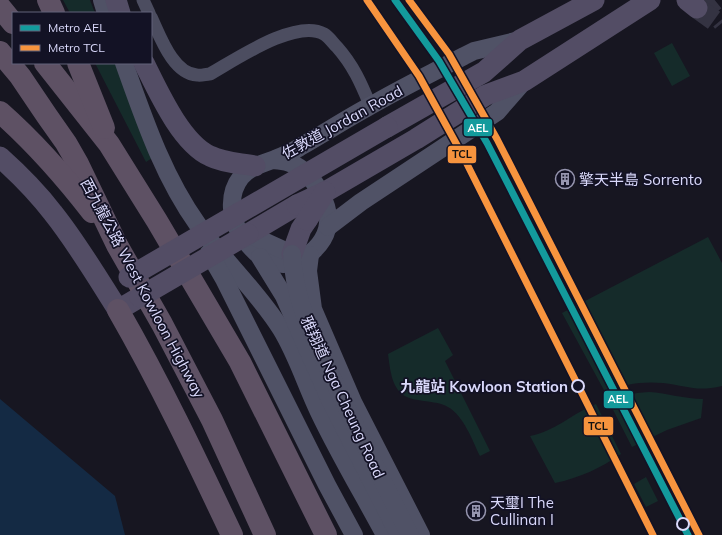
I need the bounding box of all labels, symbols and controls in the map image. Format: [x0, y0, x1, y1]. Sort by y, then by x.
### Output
legend [12, 12, 152, 64]
text: Metro AEL [48, 20, 106, 35]
text: Metro TCL [48, 40, 105, 55]
street label: 佐敦道 Jordan Road [278, 81, 406, 163]
line badge: AEL [463, 118, 493, 137]
text: AEL [468, 121, 488, 135]
line badge: TCL [447, 145, 477, 164]
text: TCL [452, 147, 472, 161]
building icon: 擎天半島 Sorrento [554, 168, 576, 190]
place label: 擎天半島 Sorrento [579, 170, 702, 189]
street label: 西九龍公路 West Kowloon Highway [77, 175, 209, 401]
street label: 雅翔道 Nga Cheung Road [297, 313, 389, 481]
place label: 九龍站 Kowloon Station [400, 377, 568, 396]
marker: 九龍站 Kowloon Station [571, 379, 585, 393]
line badge: AEL [603, 390, 634, 409]
text: AEL [608, 392, 628, 406]
line badge: TCL [583, 416, 614, 436]
text: TCL [588, 419, 608, 433]
place label: 天璽I The Cullinan I [490, 493, 554, 529]
building icon: 天璽I The Cullinan I [465, 500, 487, 522]
unlabelled marker [676, 517, 690, 531]

